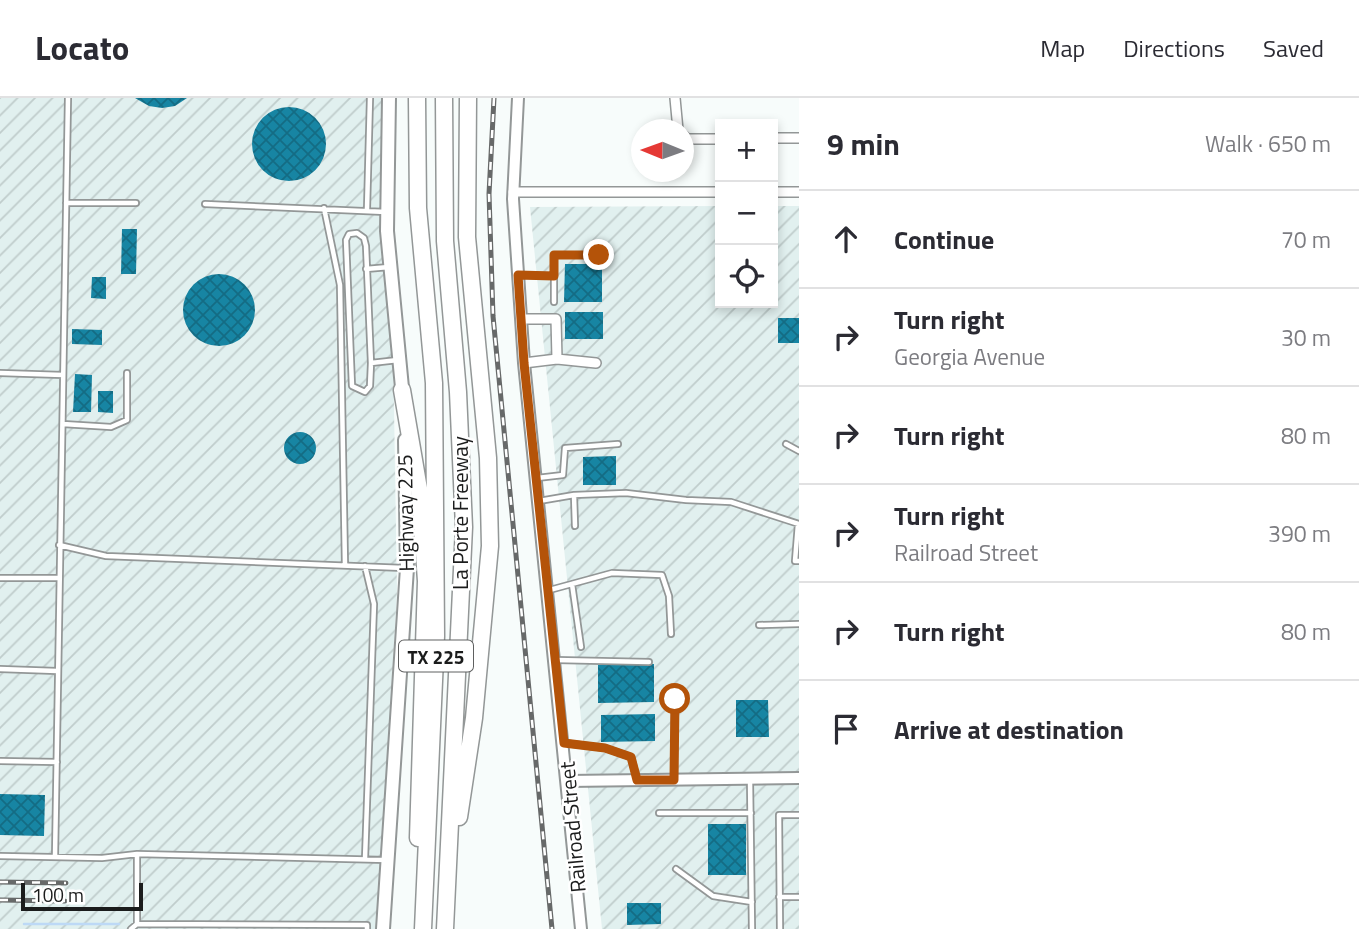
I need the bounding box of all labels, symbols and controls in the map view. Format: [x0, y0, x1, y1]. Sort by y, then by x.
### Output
text: Locato [35, 23, 129, 73]
text: Map [1040, 30, 1085, 66]
text: Directions [1123, 30, 1225, 66]
text: Saved [1263, 30, 1324, 66]
north arrow [631, 119, 694, 182]
map controls [715, 119, 778, 308]
button: + [715, 119, 778, 182]
text: 9 min [827, 121, 900, 167]
text: Walk · 650 m [1205, 126, 1331, 161]
button: − [715, 182, 778, 245]
icon: ahead [827, 220, 865, 258]
text: Continue [894, 220, 994, 259]
text: 70 m [1281, 222, 1331, 257]
route end [583, 239, 614, 270]
button: locate [715, 245, 778, 308]
text: Turn right [894, 300, 1005, 339]
icon: right [827, 318, 865, 356]
text: 30 m [1281, 320, 1331, 355]
text: Georgia Avenue [894, 339, 1045, 374]
icon: right [827, 416, 865, 454]
text: Turn right [894, 416, 1005, 455]
text: 80 m [1281, 418, 1331, 453]
street label: La Porte Freeway [444, 436, 476, 590]
street label: Highway 225 [388, 454, 422, 572]
text: Turn right [894, 496, 1005, 535]
icon: right [827, 514, 865, 552]
text: 390 m [1268, 516, 1331, 551]
text: Railroad Street [894, 535, 1038, 570]
icon: right [827, 612, 865, 650]
text: Turn right [894, 612, 1005, 651]
text: 80 m [1281, 614, 1331, 649]
road number: TX 225 [399, 640, 473, 671]
route start [659, 683, 690, 714]
icon: arrive [827, 710, 865, 748]
text: Arrive at destination [894, 710, 1124, 749]
street label: Railroad Street [550, 760, 594, 894]
scale bar [21, 880, 144, 912]
text: 100 m [32, 880, 84, 909]

